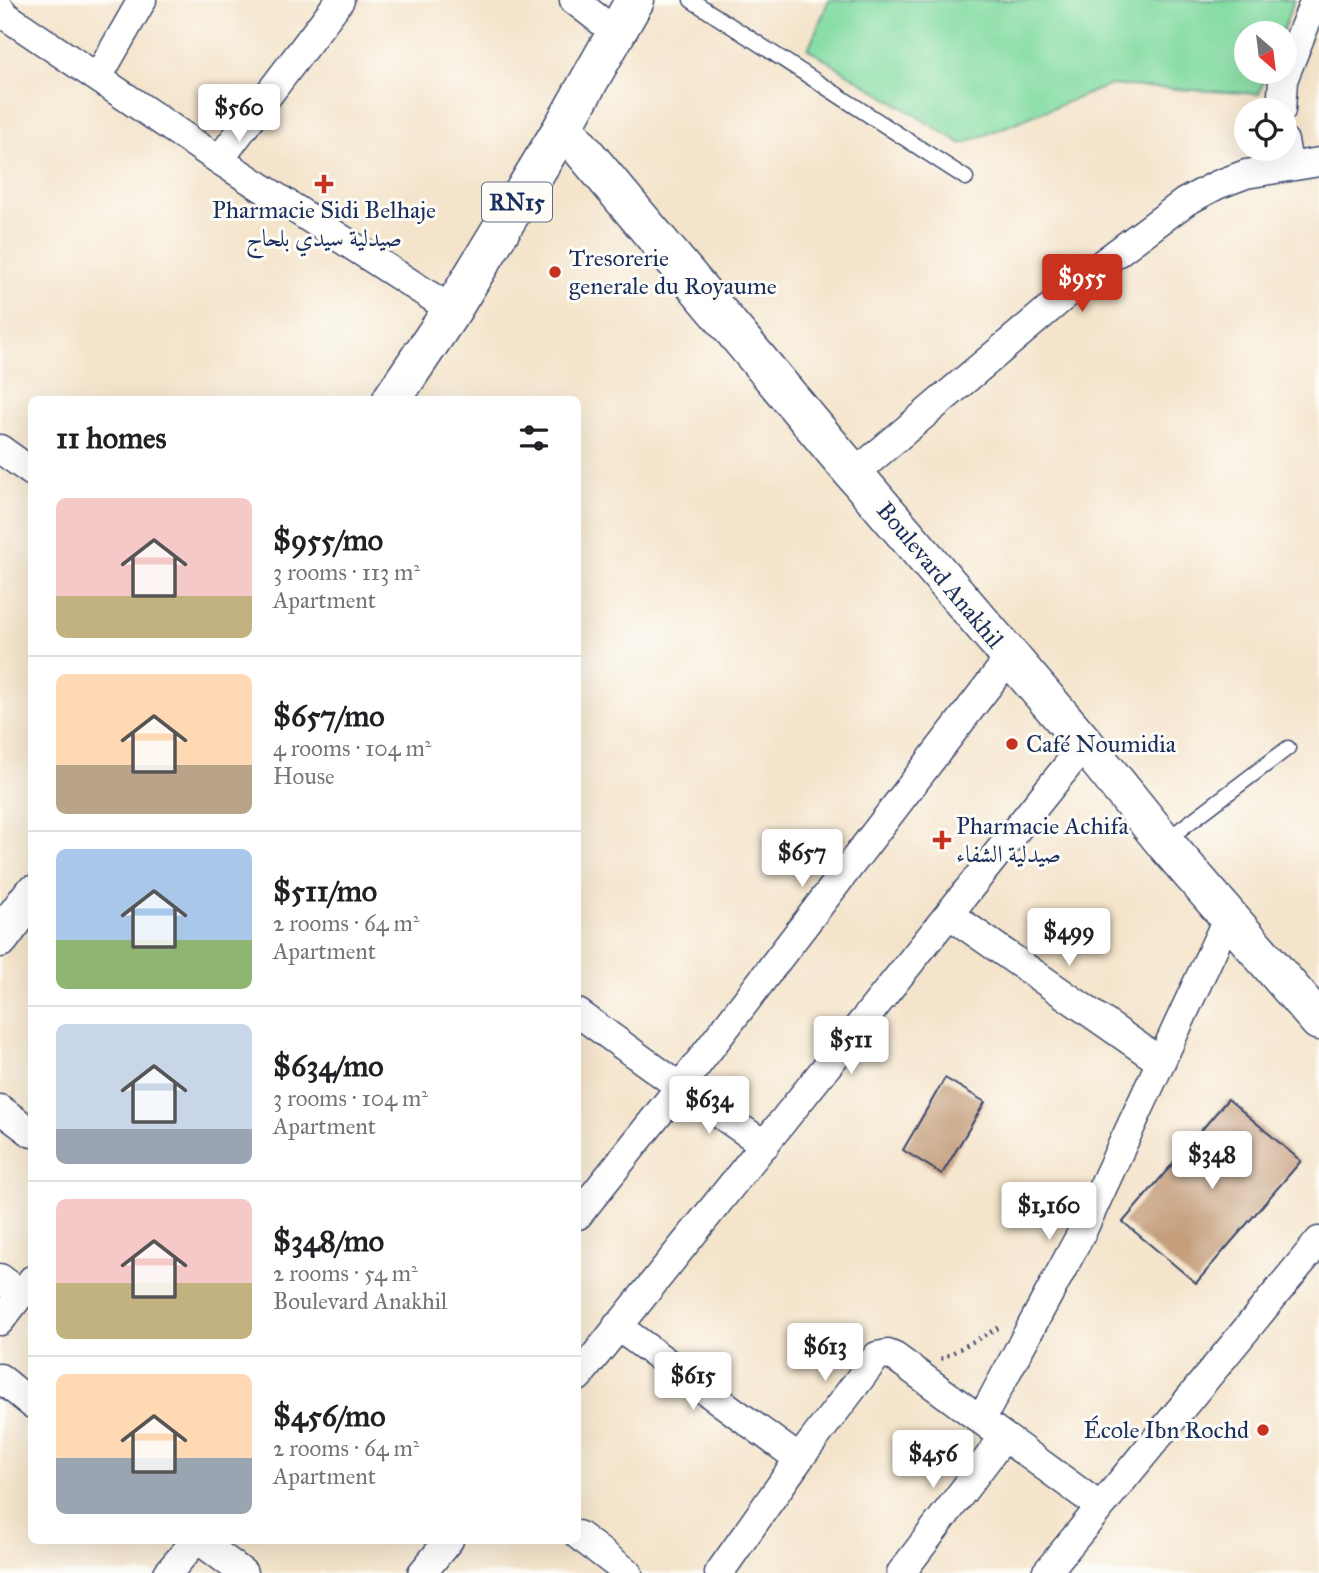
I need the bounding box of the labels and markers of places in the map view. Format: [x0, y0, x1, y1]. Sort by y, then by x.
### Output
pin: $560 [198, 85, 280, 144]
marker: Pharmacie Sidi Belhaje صيدلية سيدي بلحاج [316, 176, 332, 192]
place label: Pharmacie Sidi Belhaje صيدلية سيدي بلحاج [212, 195, 436, 259]
place label: Tresorerie generale du Royaume [569, 243, 777, 301]
pin: $955 [1041, 254, 1123, 314]
marker: Tresorerie generale du Royaume [547, 264, 563, 280]
place label: Café Noumidia [1026, 729, 1177, 759]
marker: Café Noumidia [1004, 736, 1020, 752]
place label: Pharmacie Achifa صيدلية الشفاء [956, 811, 1129, 869]
pin: $657 [761, 830, 843, 889]
marker: Pharmacie Achifa صيدلية الشفاء [934, 832, 950, 848]
pin: $499 [1028, 908, 1110, 968]
pin: $511 [810, 1016, 892, 1076]
pin: $634 [668, 1076, 750, 1136]
pin: $348 [1171, 1132, 1253, 1191]
pin: $1,160 [992, 1182, 1106, 1242]
pin: $613 [784, 1324, 866, 1383]
pin: $615 [652, 1352, 734, 1412]
place label: École Ibn Rochd [1084, 1415, 1249, 1445]
marker: École Ibn Rochd [1255, 1422, 1271, 1438]
pin: $456 [892, 1430, 974, 1490]

